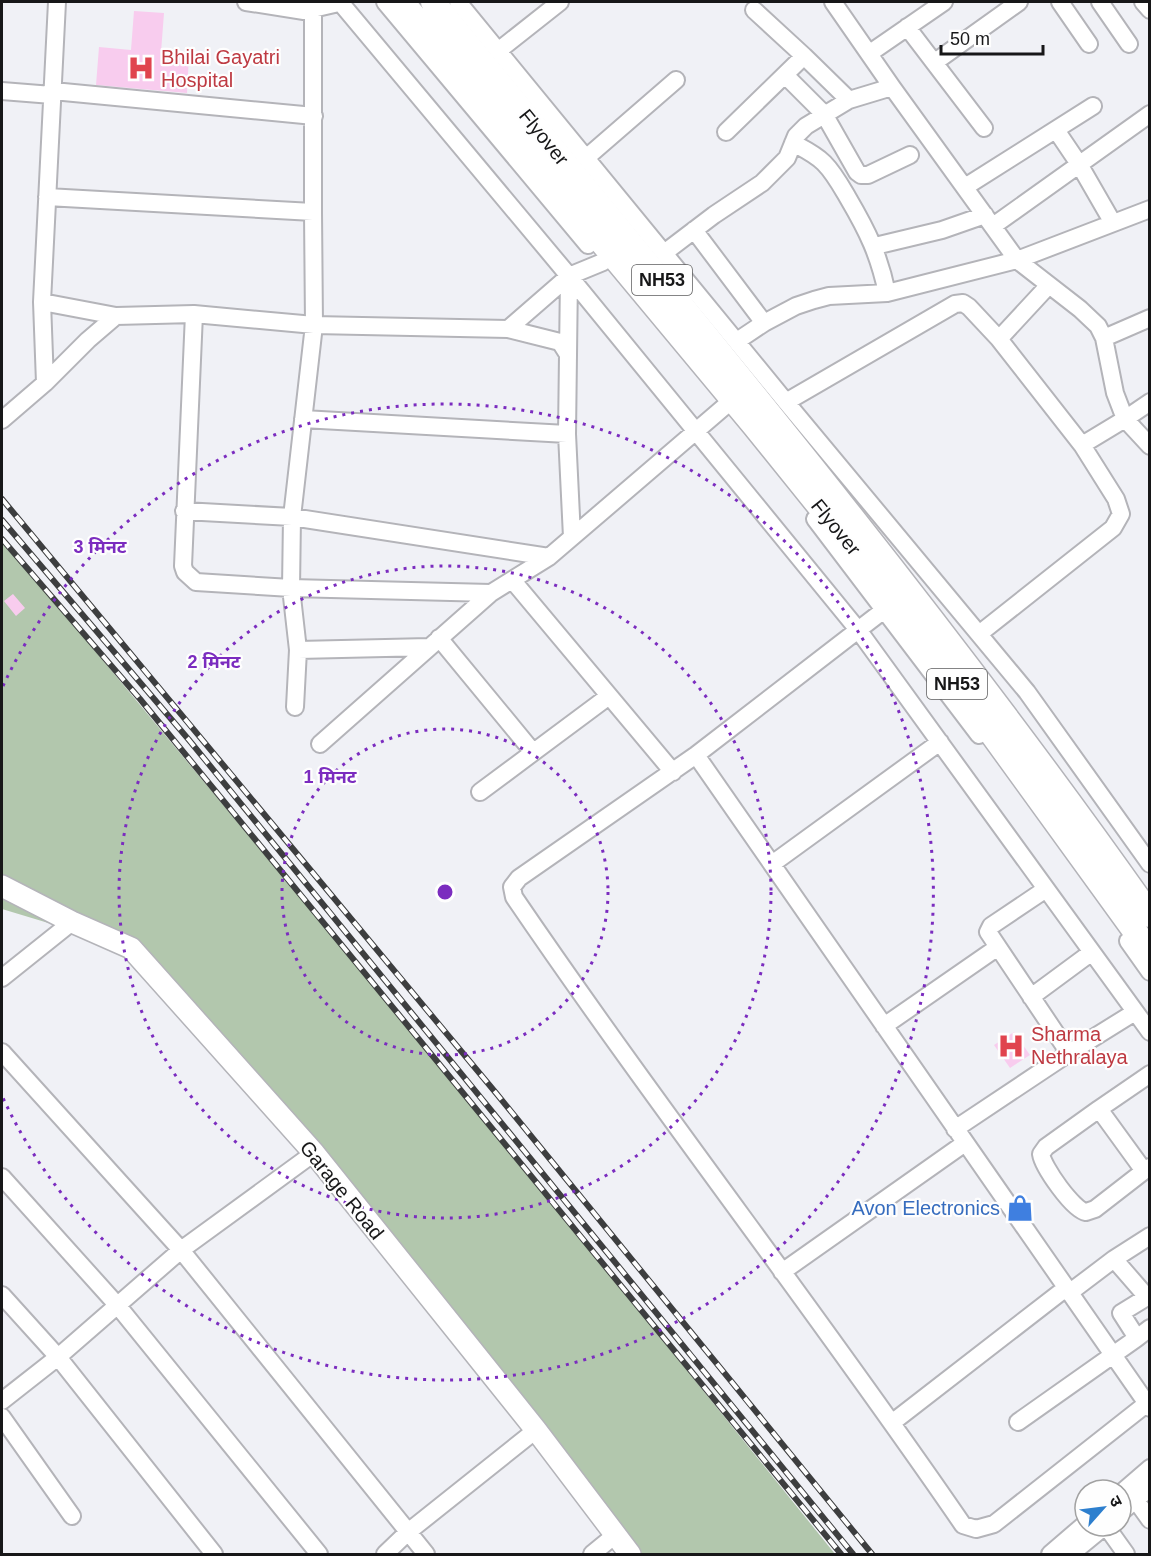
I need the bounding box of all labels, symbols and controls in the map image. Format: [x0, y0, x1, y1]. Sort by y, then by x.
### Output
scale bar [941, 18, 1043, 56]
text: 50 m [950, 29, 990, 49]
place label: Bhilai Gayatri Hospital [161, 46, 280, 91]
hospital icon: Bhilai Gayatri Hospital [126, 53, 156, 83]
street label: Flyover [515, 105, 573, 170]
road number: NH53 [632, 265, 692, 295]
street label: Flyover [807, 495, 865, 560]
text: 3 मिनट [74, 537, 127, 557]
text: 2 मिनट [188, 652, 241, 672]
road number: NH53 [927, 669, 987, 699]
text: 1 मिनट [304, 767, 357, 787]
centre of rings [435, 882, 455, 902]
place label: Sharma Nethralaya [1031, 1023, 1129, 1068]
hospital icon: Sharma Nethralaya [996, 1031, 1026, 1061]
street label: Garage Road [296, 1136, 388, 1244]
shop icon: Avon Electronics [1005, 1193, 1035, 1223]
place label: Avon Electronics [851, 1197, 1000, 1219]
north arrow [1073, 1478, 1133, 1538]
text: उ [1106, 1493, 1126, 1510]

